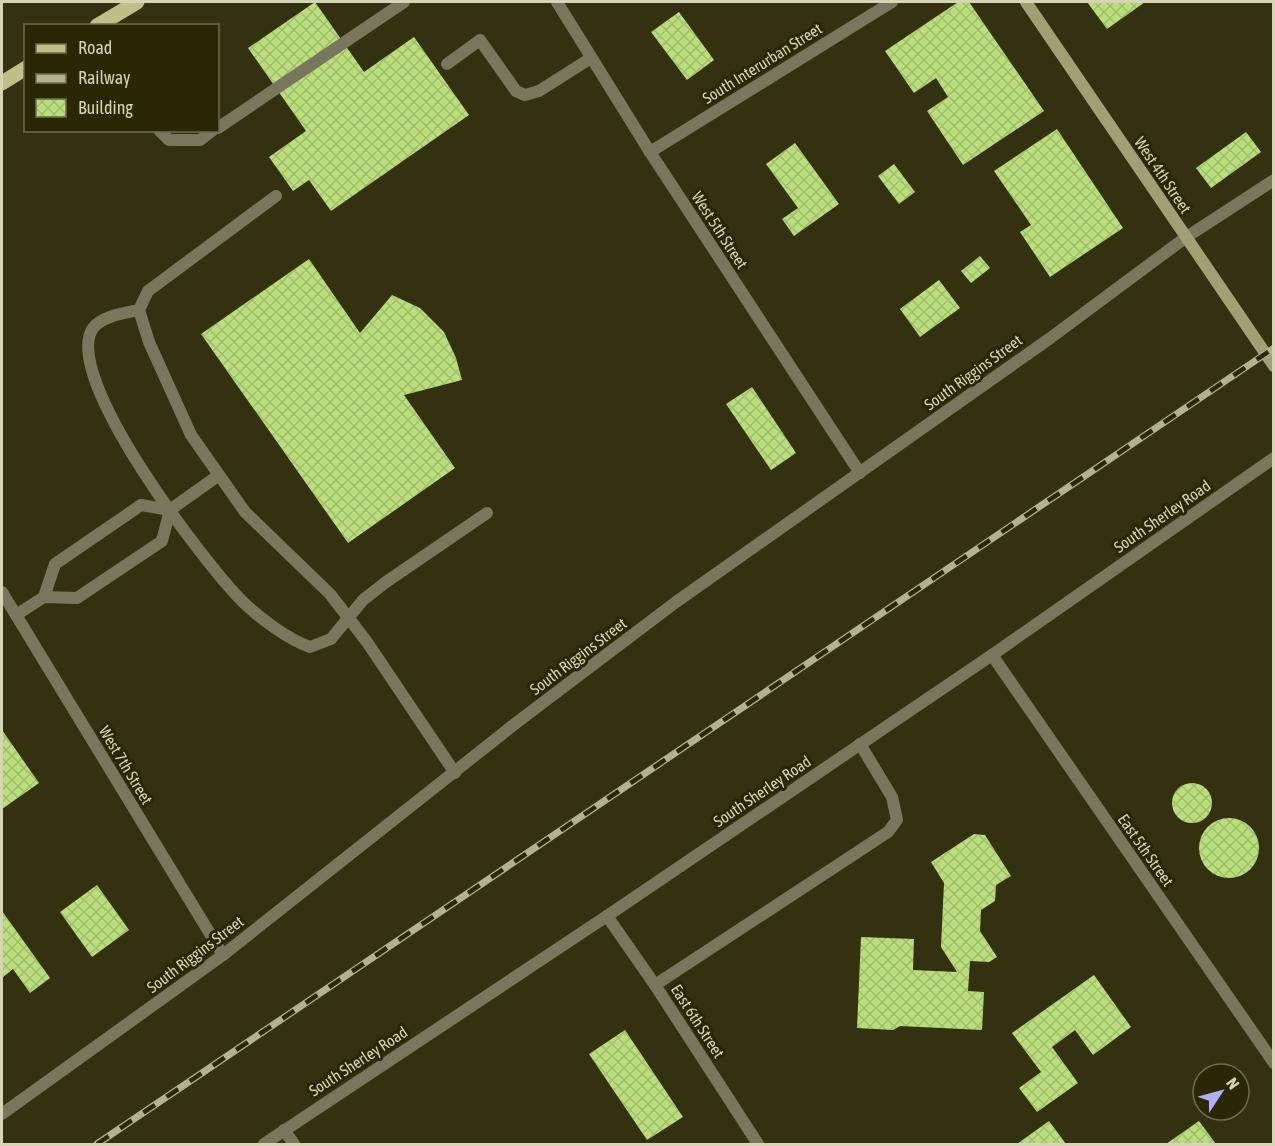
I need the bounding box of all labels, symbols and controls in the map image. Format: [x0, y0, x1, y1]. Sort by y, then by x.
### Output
street label: South Interurban Street [699, 19, 825, 107]
legend [24, 24, 219, 132]
text: Road [78, 37, 112, 58]
text: Railway [78, 67, 130, 88]
text: Building [78, 97, 133, 118]
street label: West 4th Street [1131, 133, 1195, 217]
street label: West 5th Street [688, 188, 752, 272]
street label: South Riggins Street [921, 330, 1026, 414]
street label: South Sherley Road [1110, 476, 1214, 557]
street label: South Riggins Street [526, 614, 631, 699]
street label: West 7th Street [96, 723, 157, 808]
street label: South Sherley Road [710, 752, 815, 831]
street label: East 5th Street [1115, 810, 1178, 890]
street label: South Riggins Street [143, 912, 248, 997]
street label: East 6th Street [668, 981, 729, 1061]
street label: South Sherley Road [305, 1023, 411, 1100]
north arrow [1191, 1062, 1251, 1122]
text: N [1223, 1074, 1243, 1092]

